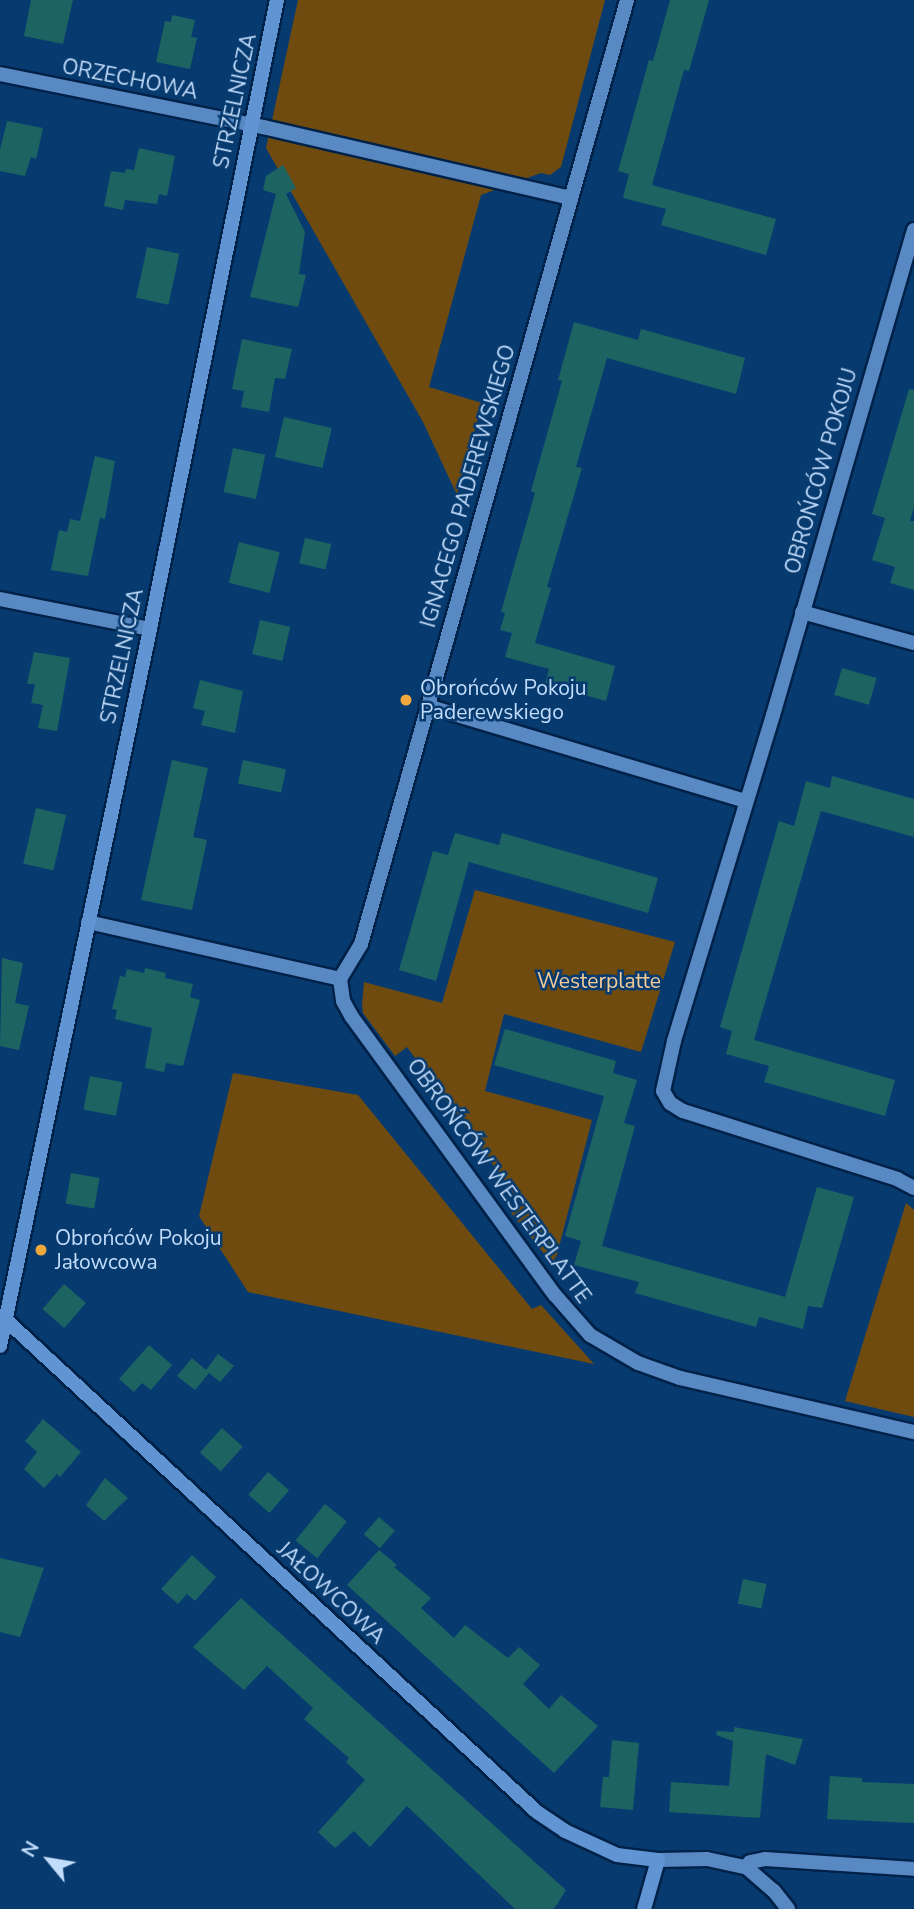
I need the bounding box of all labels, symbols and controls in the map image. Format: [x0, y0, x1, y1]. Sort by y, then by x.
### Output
street label: STRZELNICZA [208, 31, 262, 171]
street label: ORZECHOWA [60, 53, 200, 105]
street label: IGNACEGO PADEREWSKIEGO [415, 342, 521, 630]
street label: OBROŃCÓW POKOJU [780, 365, 862, 577]
street label: STRZELNICZA [95, 586, 149, 726]
place label: Obrońców Pokoju Paderewskiego [420, 675, 587, 725]
marker: Obrońców Pokoju Paderewskiego [398, 692, 414, 708]
park label: Westerplatte [537, 968, 661, 994]
street label: OBROŃCÓW WESTERPLATTE [402, 1054, 596, 1308]
place label: Obrońców Pokoju Jałowcowa [55, 1225, 222, 1275]
marker: Obrońców Pokoju Jałowcowa [33, 1242, 49, 1258]
street label: JAŁOWCOWA [272, 1537, 390, 1649]
north arrow [14, 1825, 84, 1895]
text: N [16, 1837, 46, 1862]

